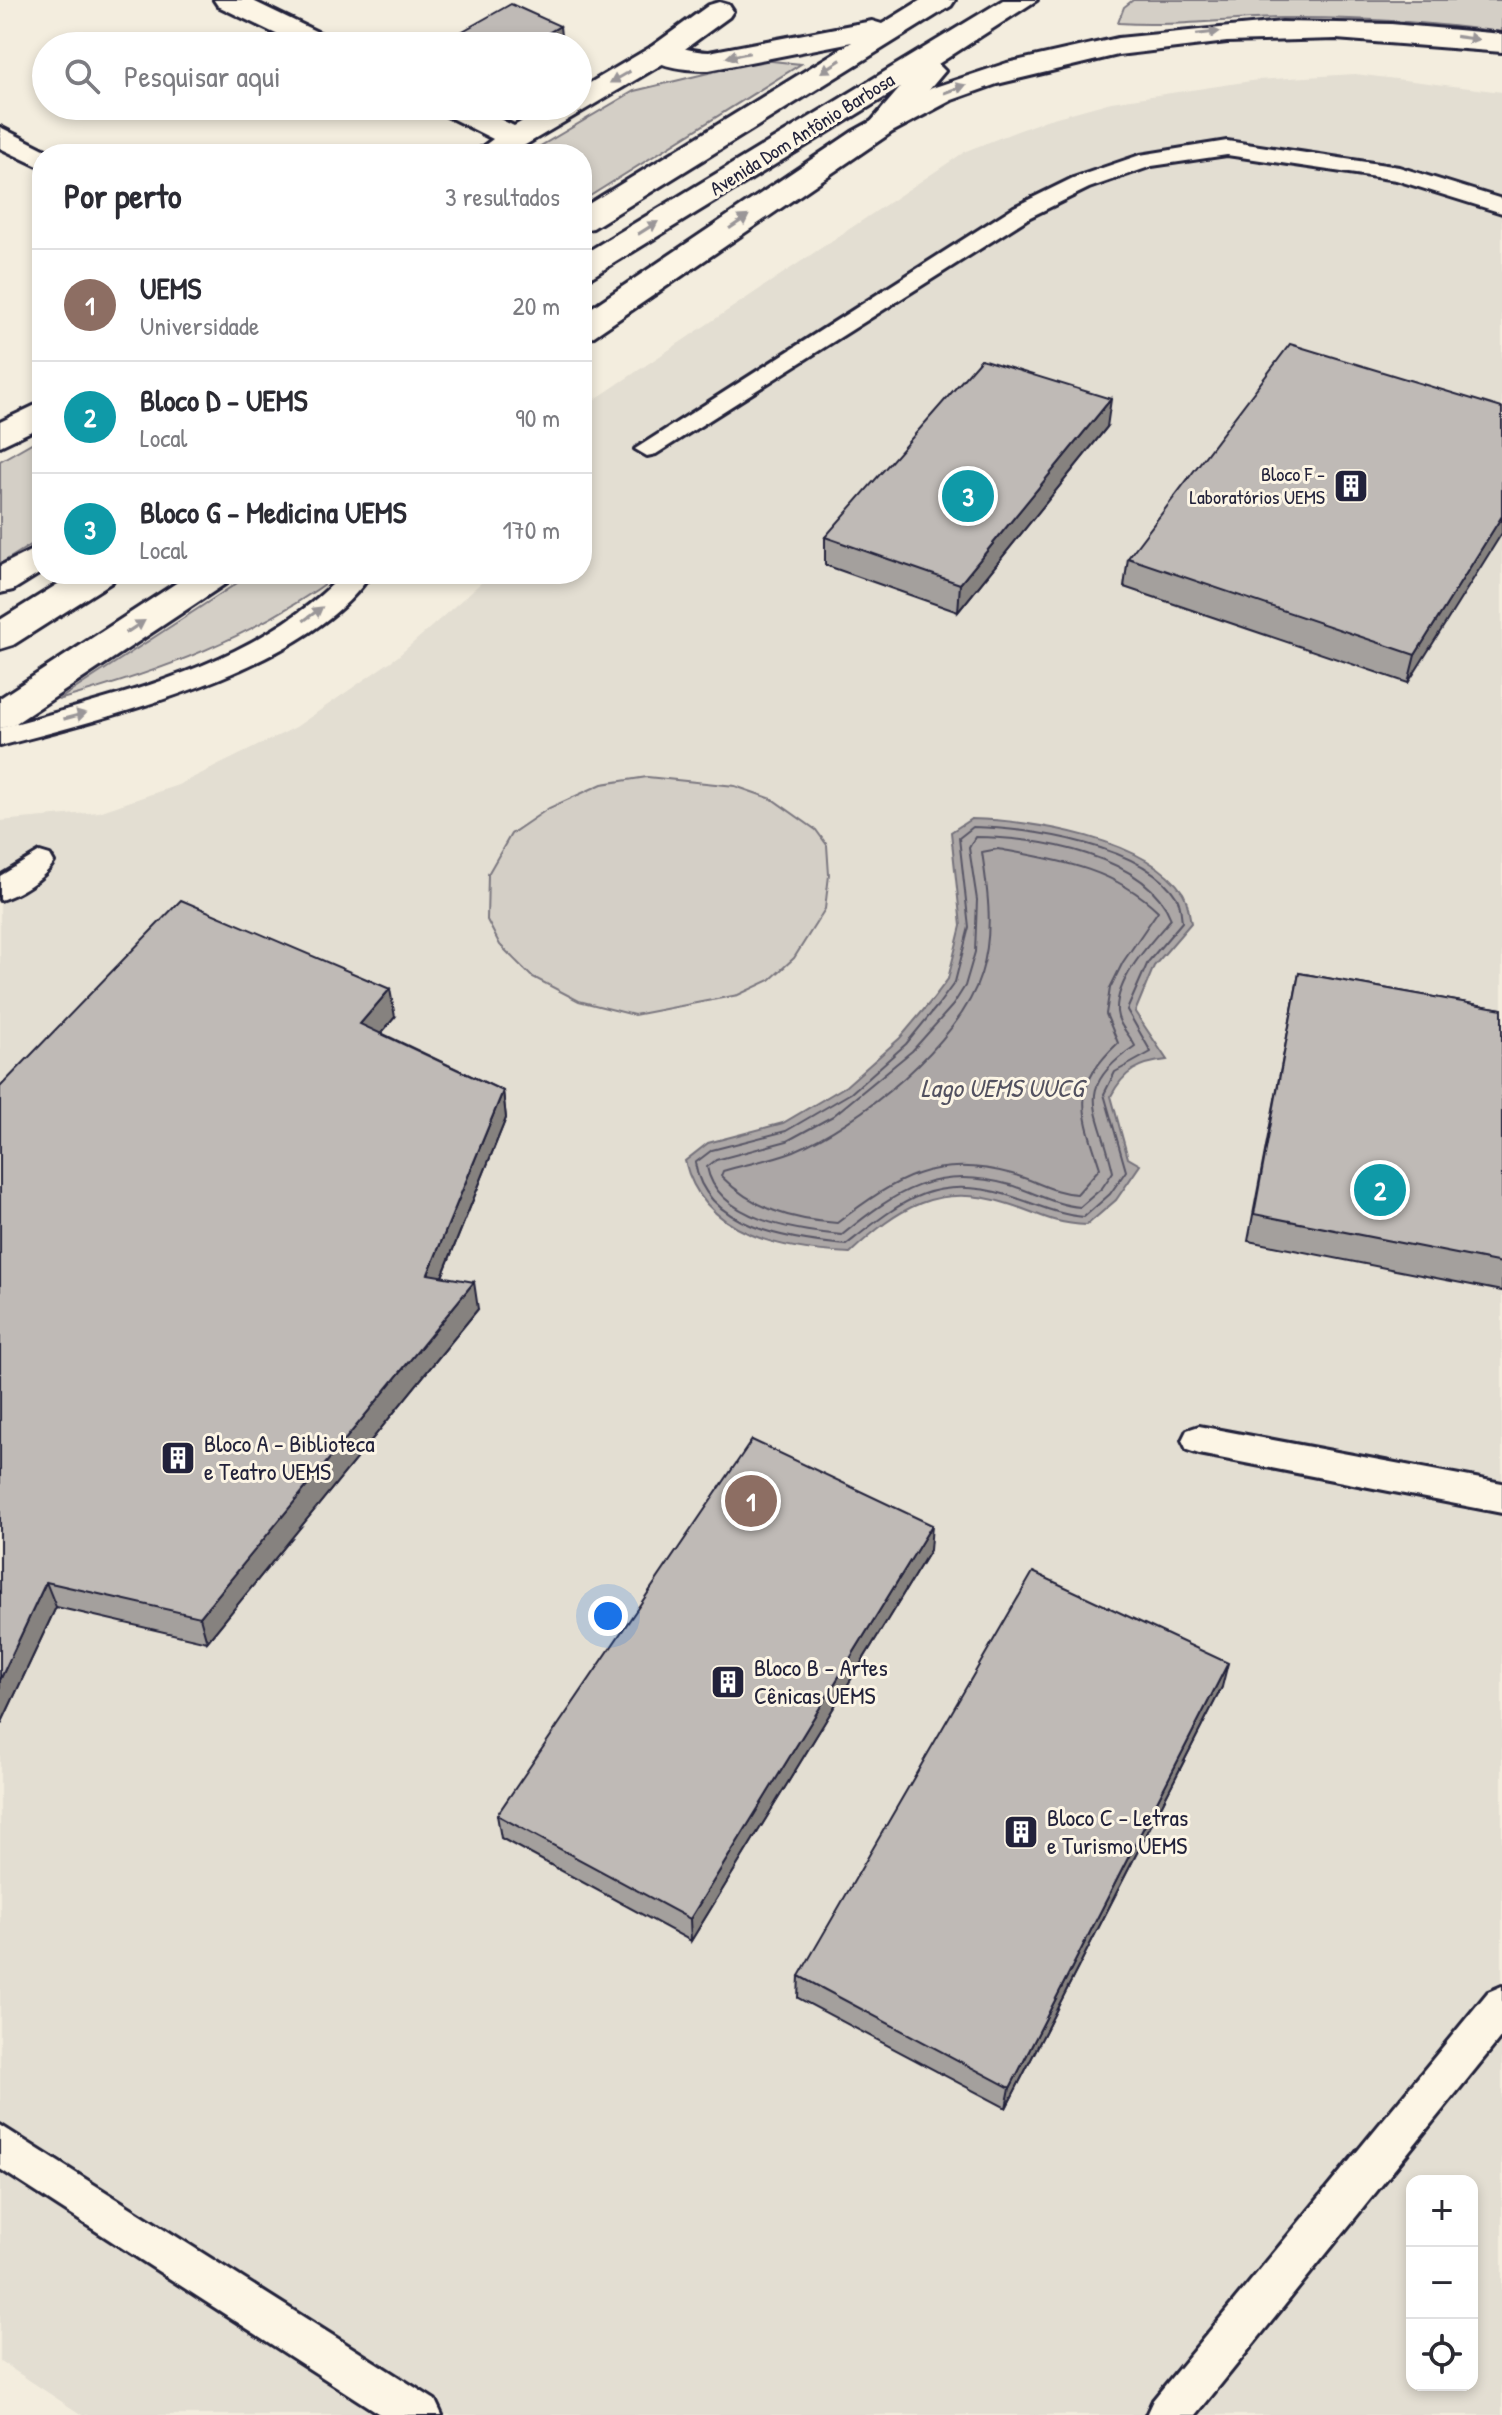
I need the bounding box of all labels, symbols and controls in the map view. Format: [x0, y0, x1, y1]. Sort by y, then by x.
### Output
one-way arrow [1196, 26, 1221, 39]
search box [32, 32, 592, 120]
one-way arrow [1455, 32, 1480, 45]
one-way arrow [726, 49, 751, 62]
icon: search [60, 54, 104, 98]
text: Pesquisar aqui [124, 56, 281, 96]
one-way arrow [820, 59, 842, 73]
street label: Avenida Dom Antônio Barbosa [704, 66, 899, 201]
one-way arrow [608, 70, 631, 84]
one-way arrow [943, 82, 967, 95]
text: Por perto [64, 173, 182, 219]
text: 3 resultados [445, 179, 560, 214]
one-way arrow [728, 215, 750, 230]
one-way arrow [638, 221, 659, 236]
text: UEMS [140, 268, 201, 308]
text: 1 [85, 288, 95, 323]
text: 20 m [513, 288, 560, 323]
text: Universidade [140, 308, 259, 343]
text: Bloco D - UEMS [140, 380, 307, 420]
text: 2 [84, 400, 96, 435]
text: 90 m [515, 400, 560, 435]
text: Local [140, 420, 187, 455]
place label: Bloco F - Laboratórios UEMS [1189, 460, 1325, 510]
pin: 3 [942, 466, 994, 526]
building icon: Bloco F - Laboratórios UEMS [1332, 467, 1370, 505]
text: Bloco G - Medicina UEMS [140, 492, 406, 532]
text: 3 [84, 512, 96, 547]
text: 170 m [502, 512, 560, 547]
text: Local [140, 532, 187, 567]
one-way arrow [303, 607, 323, 623]
one-way arrow [124, 620, 146, 635]
one-way arrow [64, 709, 88, 722]
water label: Lago UEMS UUCG [921, 1070, 1088, 1106]
pin: 2 [1354, 1160, 1406, 1220]
place label: Bloco A - Biblioteca e Teatro UEMS [204, 1427, 375, 1487]
building icon: Bloco A - Biblioteca e Teatro UEMS [159, 1439, 197, 1477]
pin: 1 [725, 1471, 777, 1531]
your location [588, 1596, 628, 1636]
place label: Bloco B - Artes Cênicas UEMS [754, 1651, 888, 1711]
building icon: Bloco B - Artes Cênicas UEMS [709, 1663, 747, 1701]
place label: Bloco C - Letras e Turismo UEMS [1047, 1801, 1188, 1861]
building icon: Bloco C - Letras e Turismo UEMS [1002, 1813, 1040, 1851]
map controls [1406, 2175, 1478, 2391]
button: + [1406, 2175, 1478, 2247]
button: − [1406, 2247, 1478, 2319]
button: locate [1406, 2319, 1478, 2391]

